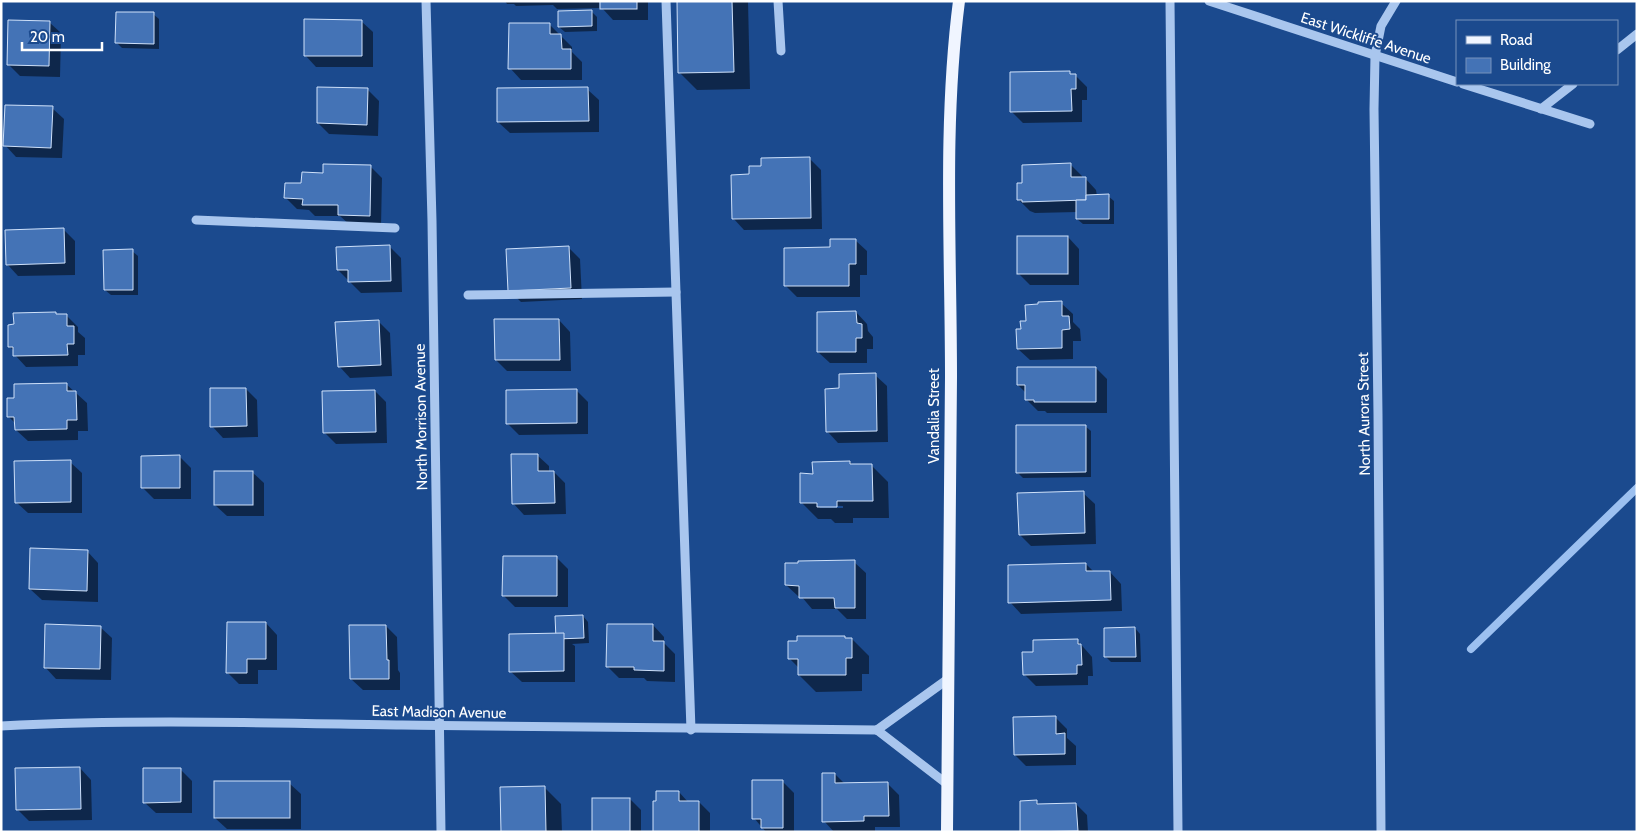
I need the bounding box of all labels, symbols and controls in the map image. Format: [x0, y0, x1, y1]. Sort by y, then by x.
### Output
street label: East Wickliffe Avenue [1298, 8, 1434, 68]
scale bar [22, 20, 102, 52]
legend [1456, 20, 1618, 85]
text: 20 m [30, 28, 65, 46]
text: Road [1500, 31, 1533, 49]
text: Building [1500, 56, 1551, 74]
street label: North Morrison Avenue [411, 343, 431, 490]
street label: North Aurora Street [1354, 352, 1374, 476]
street label: Vandalia Street [925, 368, 943, 464]
street label: East Madison Avenue [371, 702, 507, 722]

